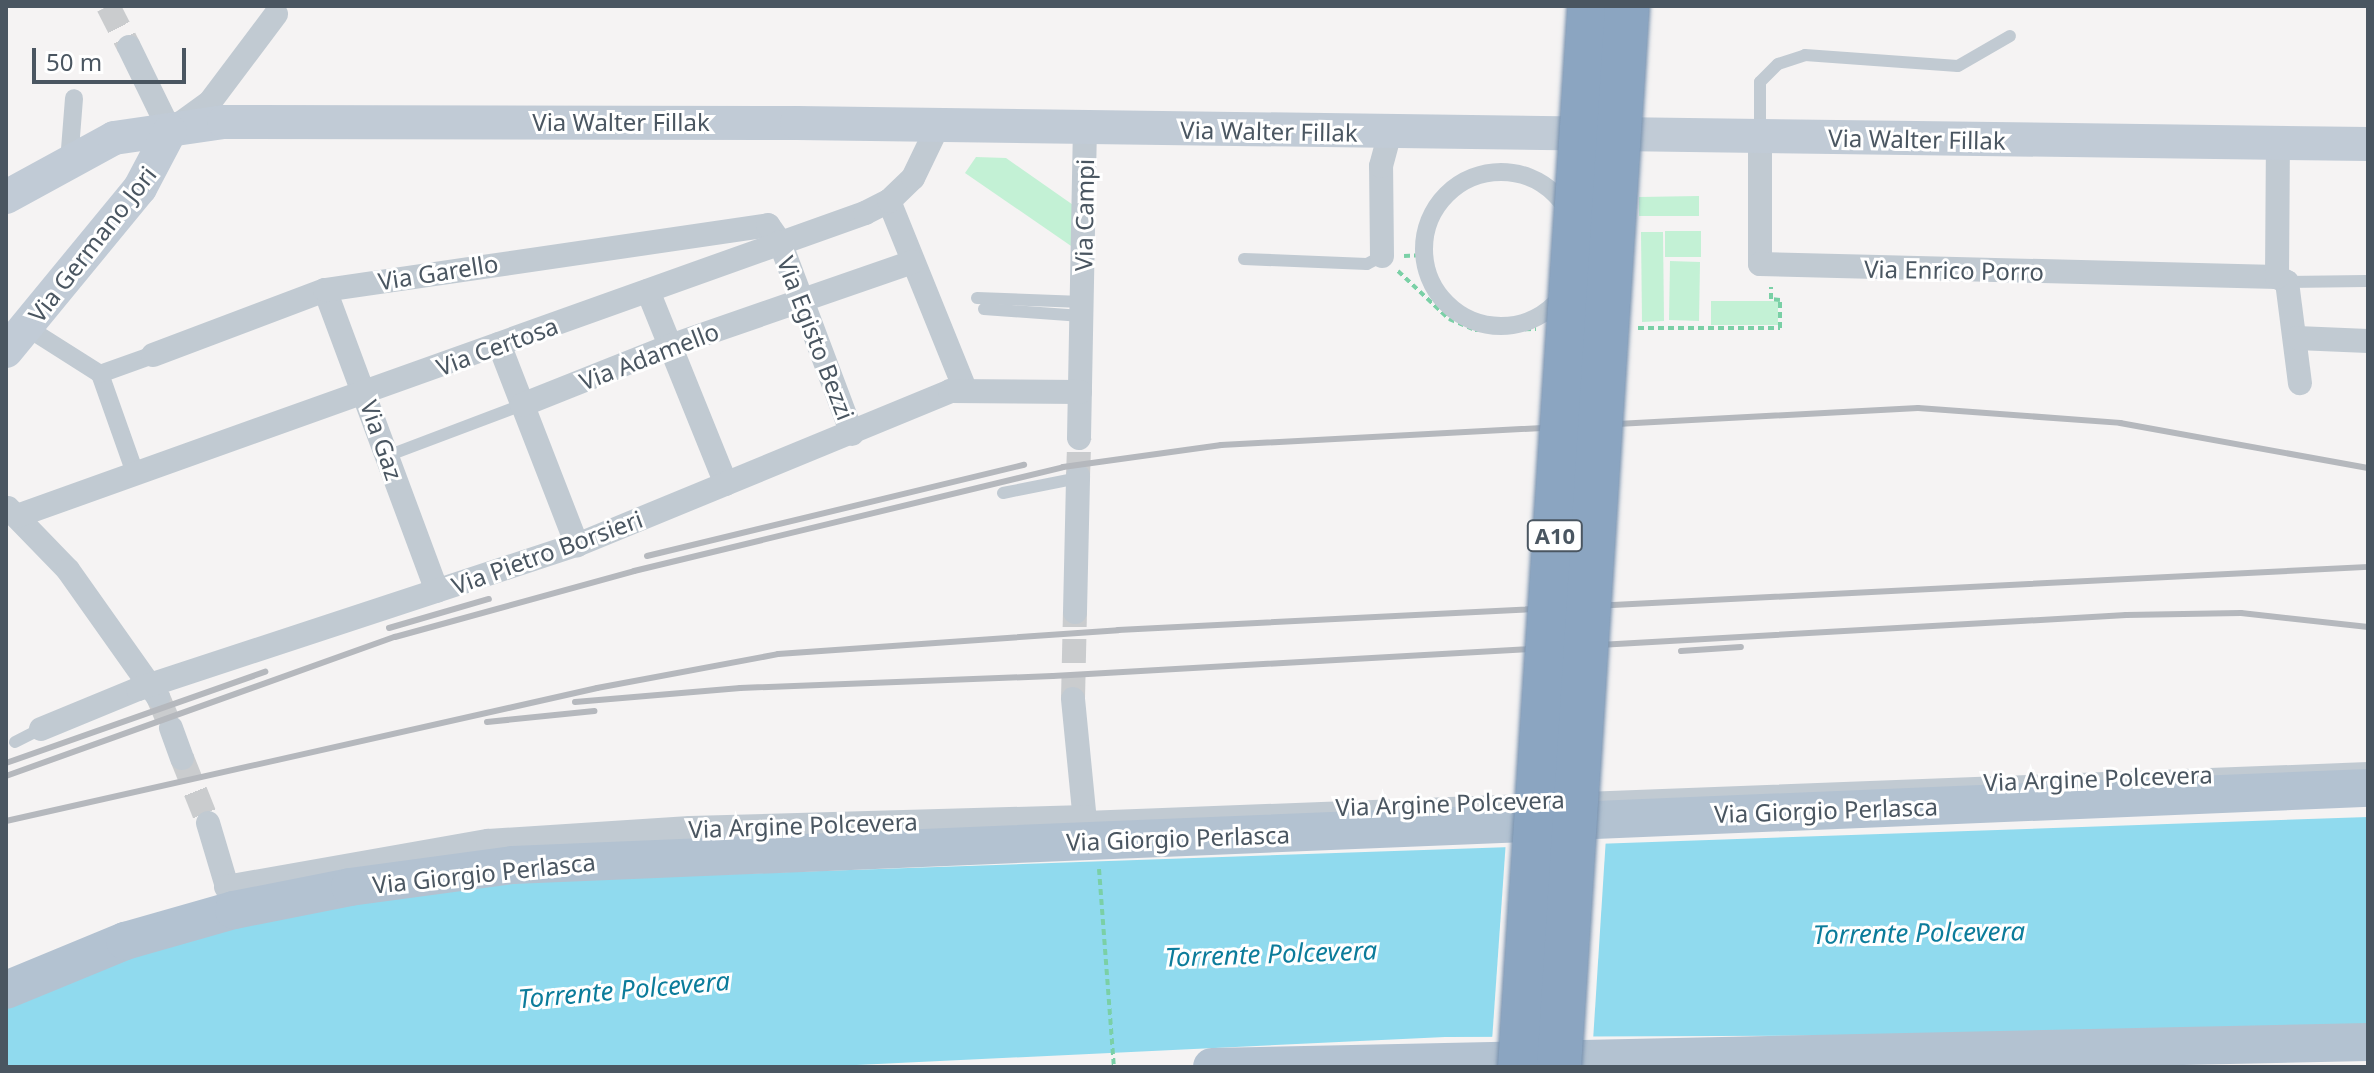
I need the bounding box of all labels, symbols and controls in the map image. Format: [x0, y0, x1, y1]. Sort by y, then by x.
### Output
scale bar [36, 32, 190, 82]
text: 50 m [46, 45, 102, 78]
street label: Via Walter Fillak [532, 108, 710, 136]
street label: Via Walter Fillak [1180, 115, 1358, 147]
street label: Via Walter Fillak [1828, 123, 2006, 155]
street label: Via Campi [1069, 159, 1099, 271]
street label: Via Germano Jori [22, 160, 162, 328]
street label: Via Garello [376, 248, 500, 296]
street label: Via Egisto Bezzi [772, 252, 860, 424]
street label: Via Enrico Porro [1864, 254, 2044, 286]
street label: Via Certosa [432, 311, 562, 381]
street label: Via Adamello [575, 316, 723, 396]
street label: Via Gaz [355, 396, 409, 484]
street label: Via Pietro Borsieri [448, 504, 646, 600]
road number: A10 [1525, 518, 1585, 554]
street label: Via Argine Polcevera [1983, 760, 2213, 796]
street label: Via Argine Polcevera [1335, 785, 1565, 821]
street label: Via Giorgio Perlasca [1714, 792, 1938, 828]
street label: Via Argine Polcevera [688, 807, 918, 843]
street label: Via Giorgio Perlasca [1066, 820, 1290, 856]
street label: Via Giorgio Perlasca [371, 847, 597, 899]
water label: Torrente Polcevera [1813, 916, 2025, 950]
water label: Torrente Polcevera [1164, 935, 1378, 973]
water label: Torrente Polcevera [517, 965, 731, 1015]

